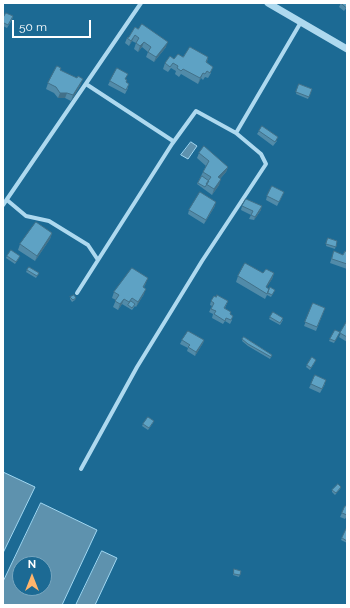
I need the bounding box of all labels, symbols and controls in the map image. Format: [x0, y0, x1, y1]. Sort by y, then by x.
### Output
scale bar [14, 12, 93, 38]
text: 50 m [19, 20, 47, 34]
north arrow [12, 556, 52, 596]
text: N [28, 558, 36, 571]

